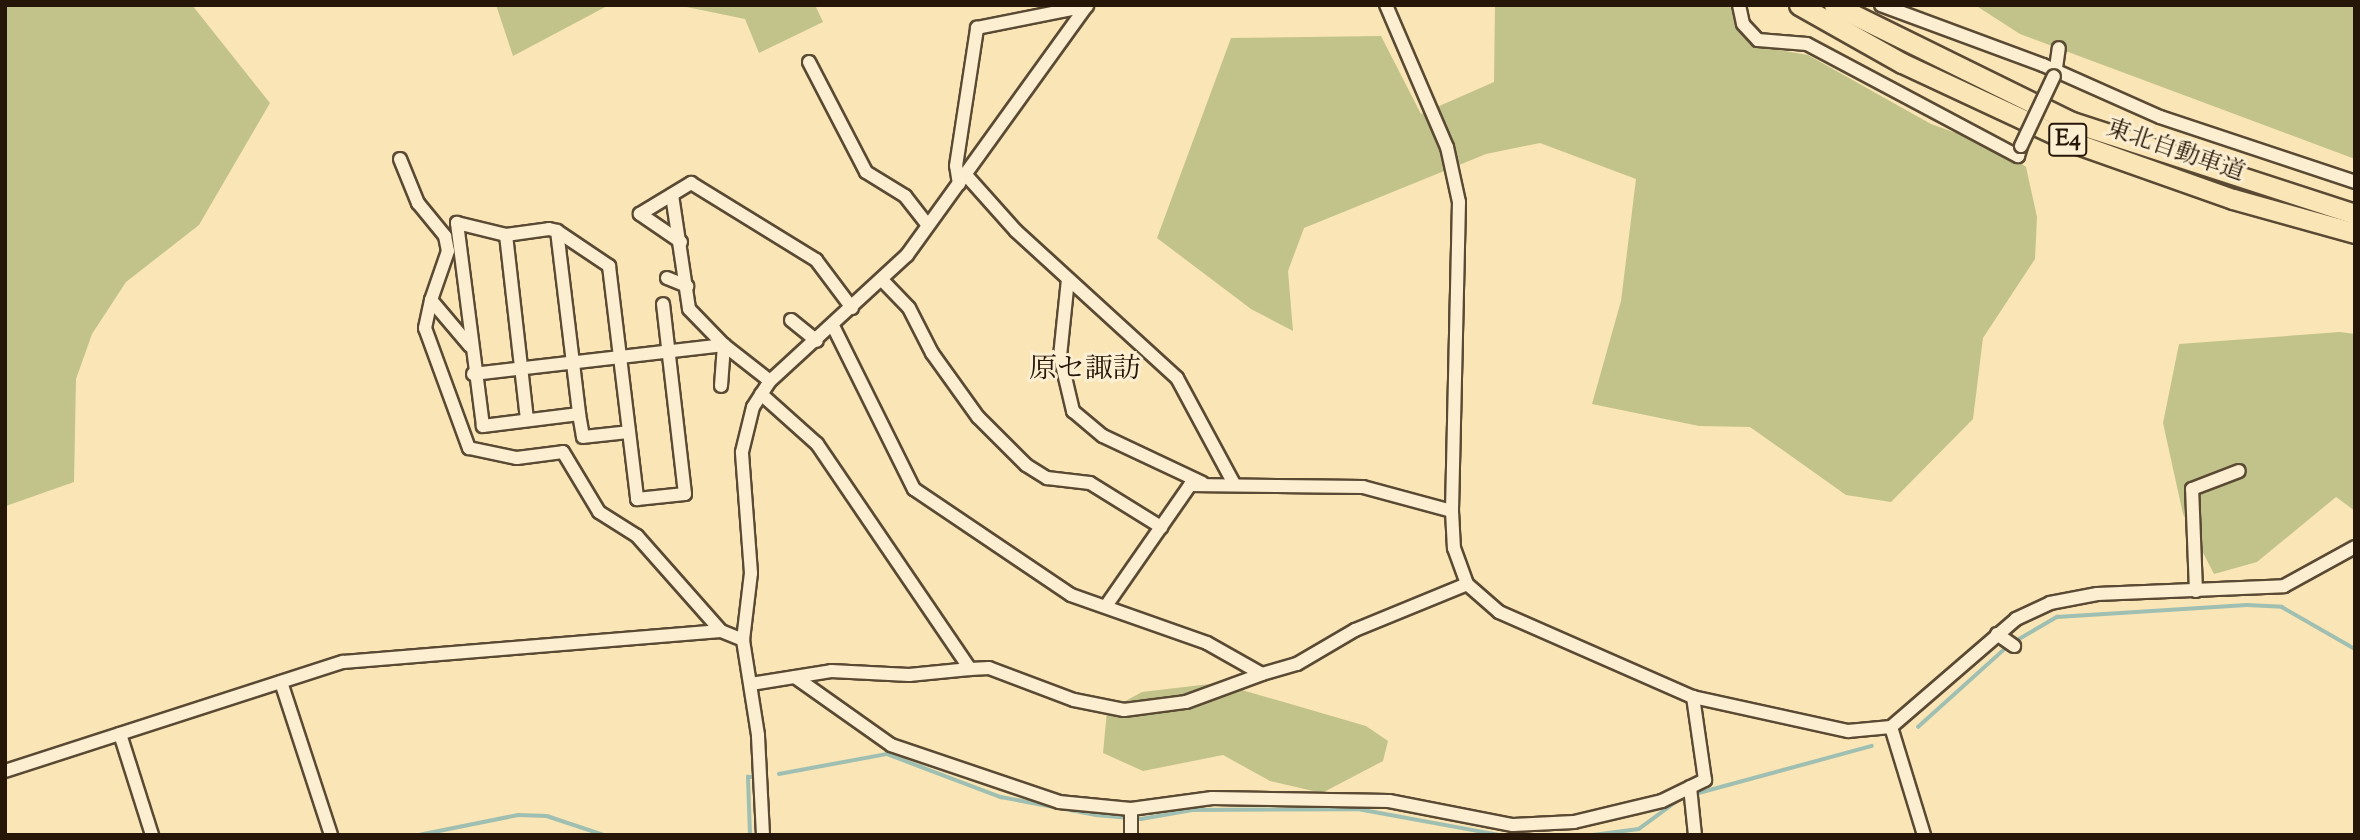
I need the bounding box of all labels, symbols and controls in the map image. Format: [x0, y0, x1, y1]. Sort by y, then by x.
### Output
street label: 東北自動車道 [2102, 115, 2248, 189]
road number: E4 [2047, 120, 2089, 160]
district label: 原セ諏訪 [1029, 353, 1141, 387]

